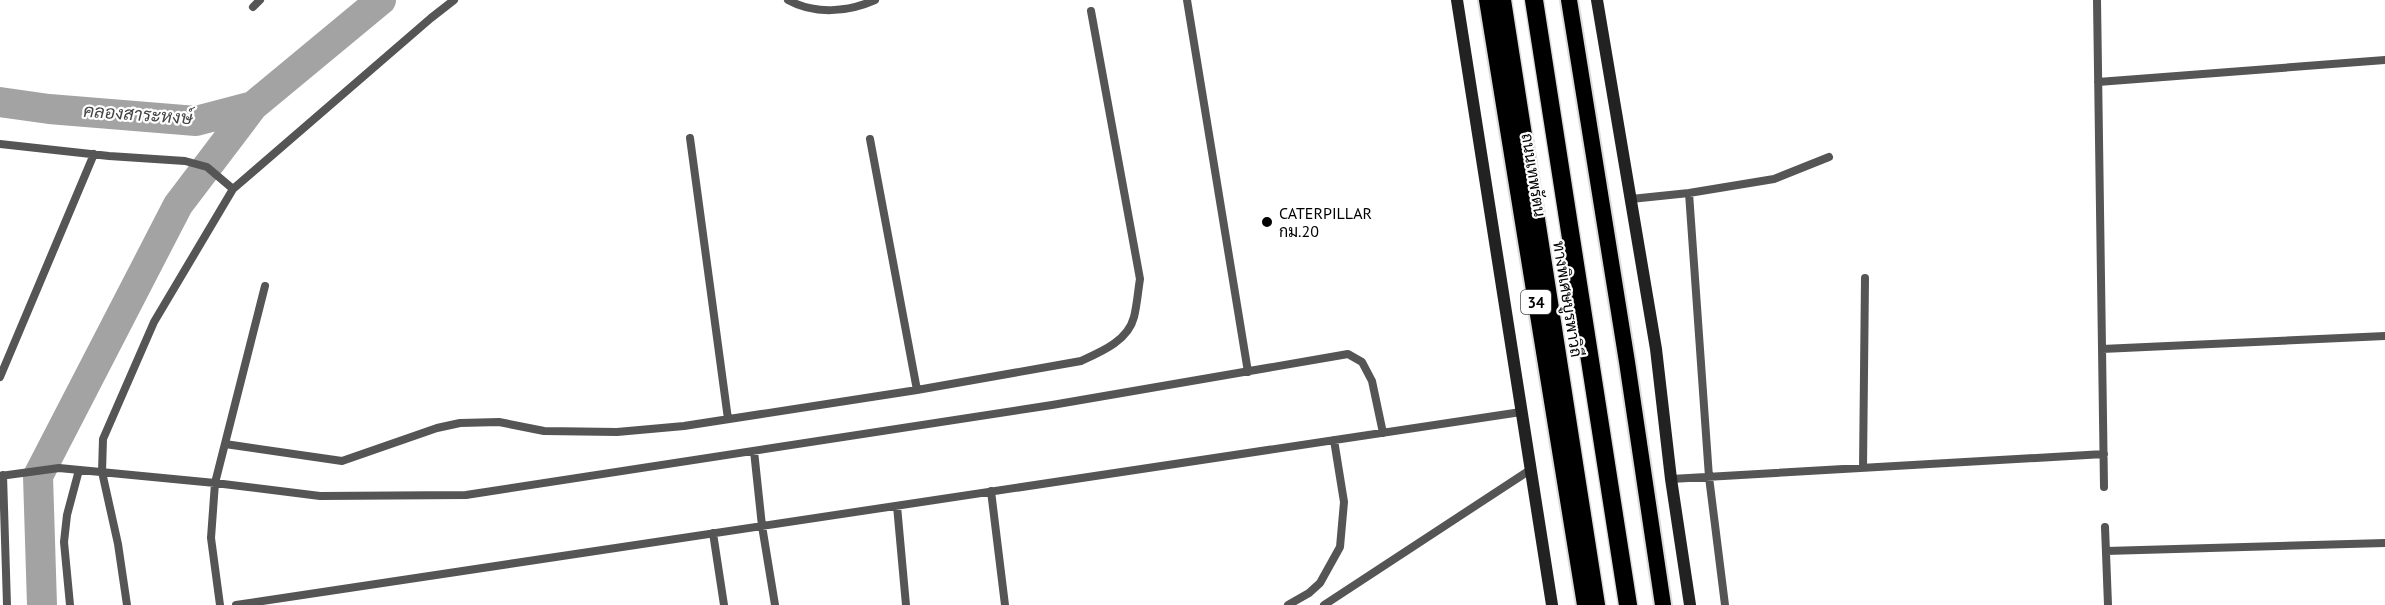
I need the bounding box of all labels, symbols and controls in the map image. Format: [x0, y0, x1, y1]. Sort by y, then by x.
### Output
water label: คลองสาระหงษ์ [83, 98, 196, 129]
street label: ถนนเทพรัตน [1518, 132, 1550, 218]
place label: CATERPILLAR กม.20 [1279, 203, 1372, 241]
marker: CATERPILLAR กม.20 [1260, 215, 1274, 229]
street label: ทางพิเศษบูรพาวิถี [1547, 239, 1588, 359]
road number: 34 [1521, 290, 1551, 314]

